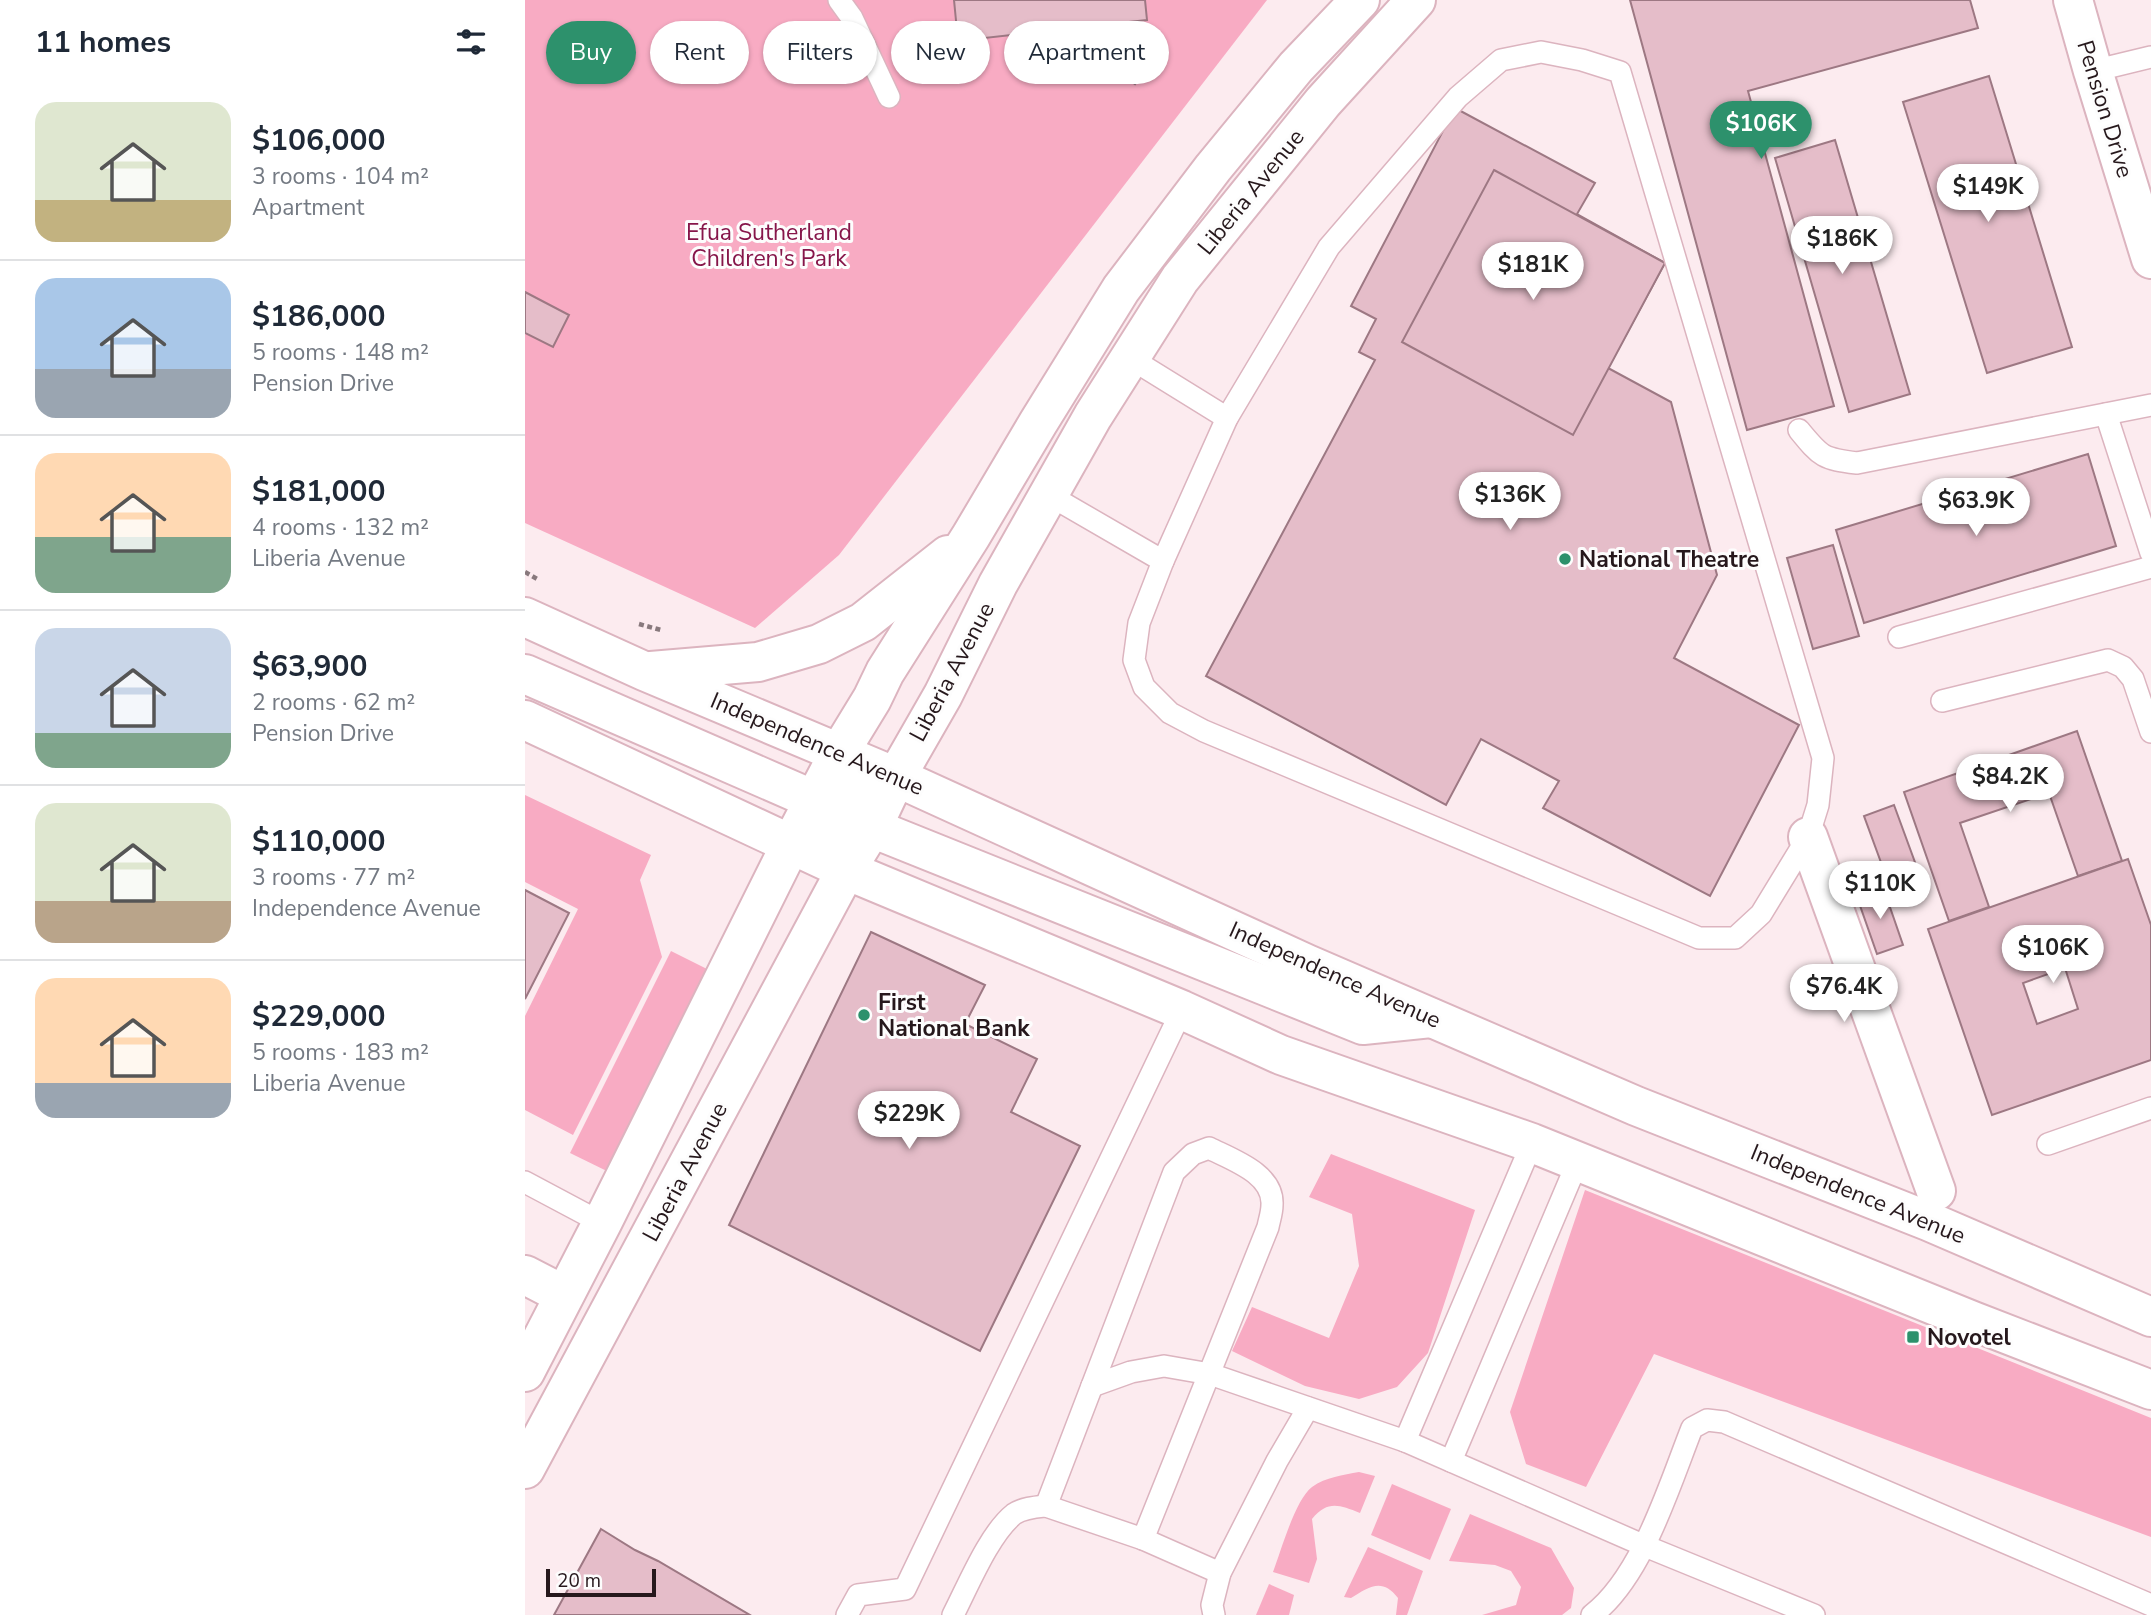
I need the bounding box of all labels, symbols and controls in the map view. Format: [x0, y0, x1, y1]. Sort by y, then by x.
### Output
chip: Buy [546, 21, 636, 84]
chip: Rent [650, 21, 749, 84]
chip: Filters [763, 21, 877, 84]
chip: New [891, 21, 990, 84]
chip: Apartment [1004, 21, 1169, 84]
text: 11 homes [35, 22, 171, 63]
icon: filters [452, 23, 490, 61]
street label: Pension Drive [2069, 37, 2141, 181]
pin: $106K [1712, 102, 1810, 161]
text: $106K [1726, 108, 1796, 139]
text: $106,000 [252, 120, 385, 161]
street label: Liberia Avenue [1191, 123, 1311, 261]
icon: home [91, 130, 175, 214]
text: 3 rooms · 104 m² [252, 161, 429, 192]
pin: $149K [1939, 164, 2037, 224]
text: $149K [1953, 171, 2023, 202]
text: Apartment [252, 192, 364, 223]
pin: $186K [1793, 216, 1891, 276]
park label: Efua Sutherland Children's Park [686, 217, 852, 274]
text: $186K [1807, 223, 1877, 254]
pin: $181K [1484, 243, 1582, 302]
text: $181K [1498, 249, 1568, 280]
text: $186,000 [252, 296, 385, 337]
icon: home [91, 306, 175, 390]
text: 5 rooms · 148 m² [252, 337, 429, 368]
text: Pension Drive [252, 368, 394, 399]
text: $181,000 [252, 471, 385, 512]
pin: $136K [1461, 472, 1559, 532]
pin: $63.9K [1919, 478, 2033, 538]
text: $136K [1475, 479, 1545, 510]
icon: home [91, 481, 175, 565]
text: $63.9K [1938, 485, 2014, 516]
text: 4 rooms · 132 m² [252, 512, 429, 543]
text: Liberia Avenue [252, 543, 405, 574]
place label: National Theatre [1579, 544, 1759, 575]
marker: National Theatre [1557, 551, 1573, 567]
street label: Liberia Avenue [902, 597, 1002, 747]
text: $63,900 [252, 646, 367, 687]
icon: home [91, 656, 175, 740]
street label: Independence Avenue [706, 685, 928, 803]
text: 2 rooms · 62 m² [252, 687, 415, 718]
text: Pension Drive [252, 718, 394, 749]
pin: $84.2K [1953, 754, 2067, 814]
text: $84.2K [1972, 761, 2048, 792]
text: $110,000 [252, 821, 385, 862]
icon: home [91, 831, 175, 915]
text: 3 rooms · 77 m² [252, 862, 415, 893]
pin: $110K [1831, 862, 1929, 921]
text: $110K [1845, 868, 1915, 899]
text: Independence Avenue [252, 893, 481, 924]
street label: Independence Avenue [1224, 914, 1446, 1036]
pin: $106K [2004, 926, 2102, 985]
text: $106K [2018, 932, 2088, 963]
pin: $76.4K [1787, 964, 1901, 1024]
text: $76.4K [1806, 971, 1882, 1002]
place label: First National Bank [878, 987, 1030, 1044]
text: $229,000 [252, 996, 385, 1037]
icon: home [91, 1006, 175, 1090]
marker: First National Bank [856, 1007, 872, 1023]
text: 5 rooms · 183 m² [252, 1037, 429, 1068]
text: Liberia Avenue [252, 1068, 405, 1099]
pin: $229K [860, 1092, 958, 1151]
street label: Liberia Avenue [635, 1097, 735, 1247]
text: $229K [874, 1098, 944, 1129]
street label: Independence Avenue [1746, 1137, 1970, 1251]
place label: Novotel [1927, 1322, 2011, 1353]
marker: Novotel [1905, 1329, 1921, 1345]
scale bar [546, 1566, 656, 1598]
text: 20 m [557, 1568, 601, 1594]

